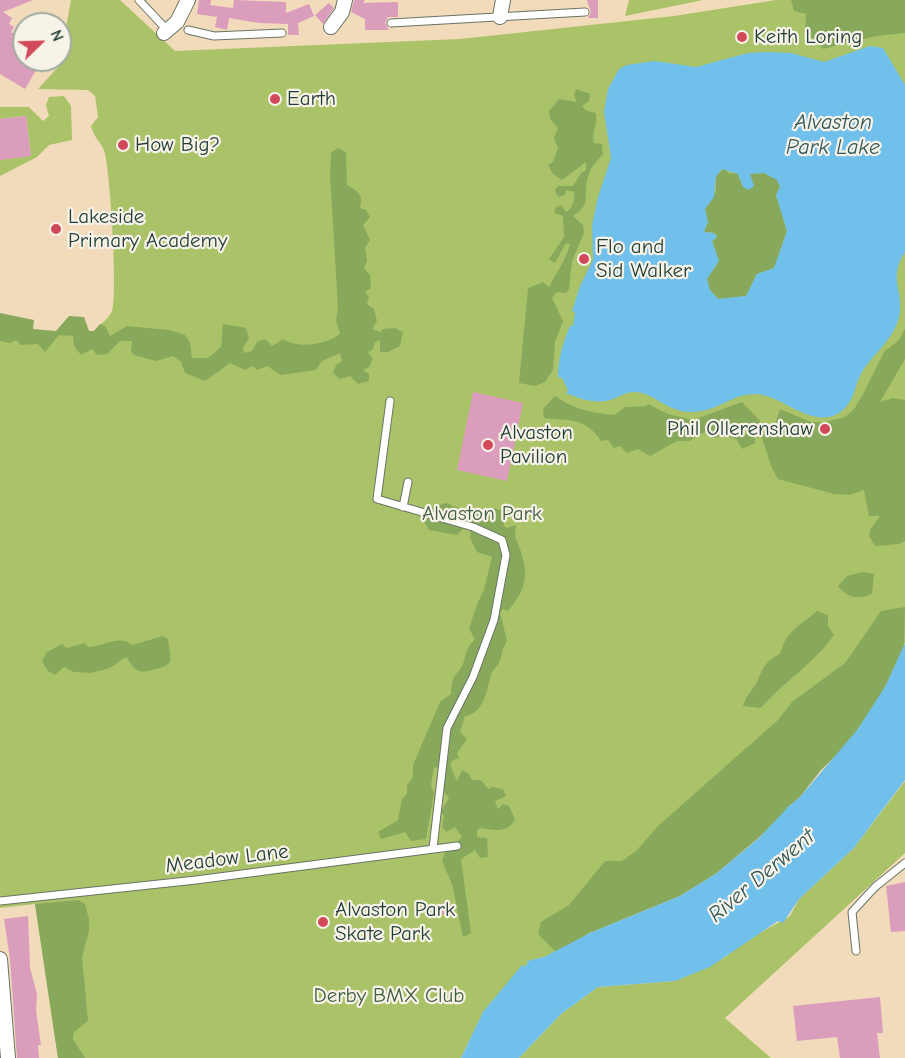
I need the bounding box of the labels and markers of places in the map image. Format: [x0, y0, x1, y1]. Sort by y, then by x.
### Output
place label: Keith Loring [754, 24, 862, 50]
marker: Keith Loring [735, 30, 749, 44]
place label: Earth [287, 86, 336, 112]
marker: Earth [268, 92, 282, 106]
place label: How Big? [135, 132, 220, 158]
marker: How Big? [116, 138, 130, 152]
place label: Lakeside Primary Academy [68, 204, 227, 254]
marker: Lakeside Primary Academy [49, 222, 63, 236]
place label: Flo and Sid Walker [596, 234, 691, 284]
marker: Flo and Sid Walker [577, 252, 591, 266]
place label: Phil Ollerenshaw [667, 416, 813, 442]
place label: Alvaston Pavilion [500, 420, 573, 470]
marker: Phil Ollerenshaw [818, 422, 832, 436]
marker: Alvaston Pavilion [481, 438, 495, 452]
place label: Alvaston Park Skate Park [335, 897, 455, 947]
marker: Alvaston Park Skate Park [316, 915, 330, 929]

